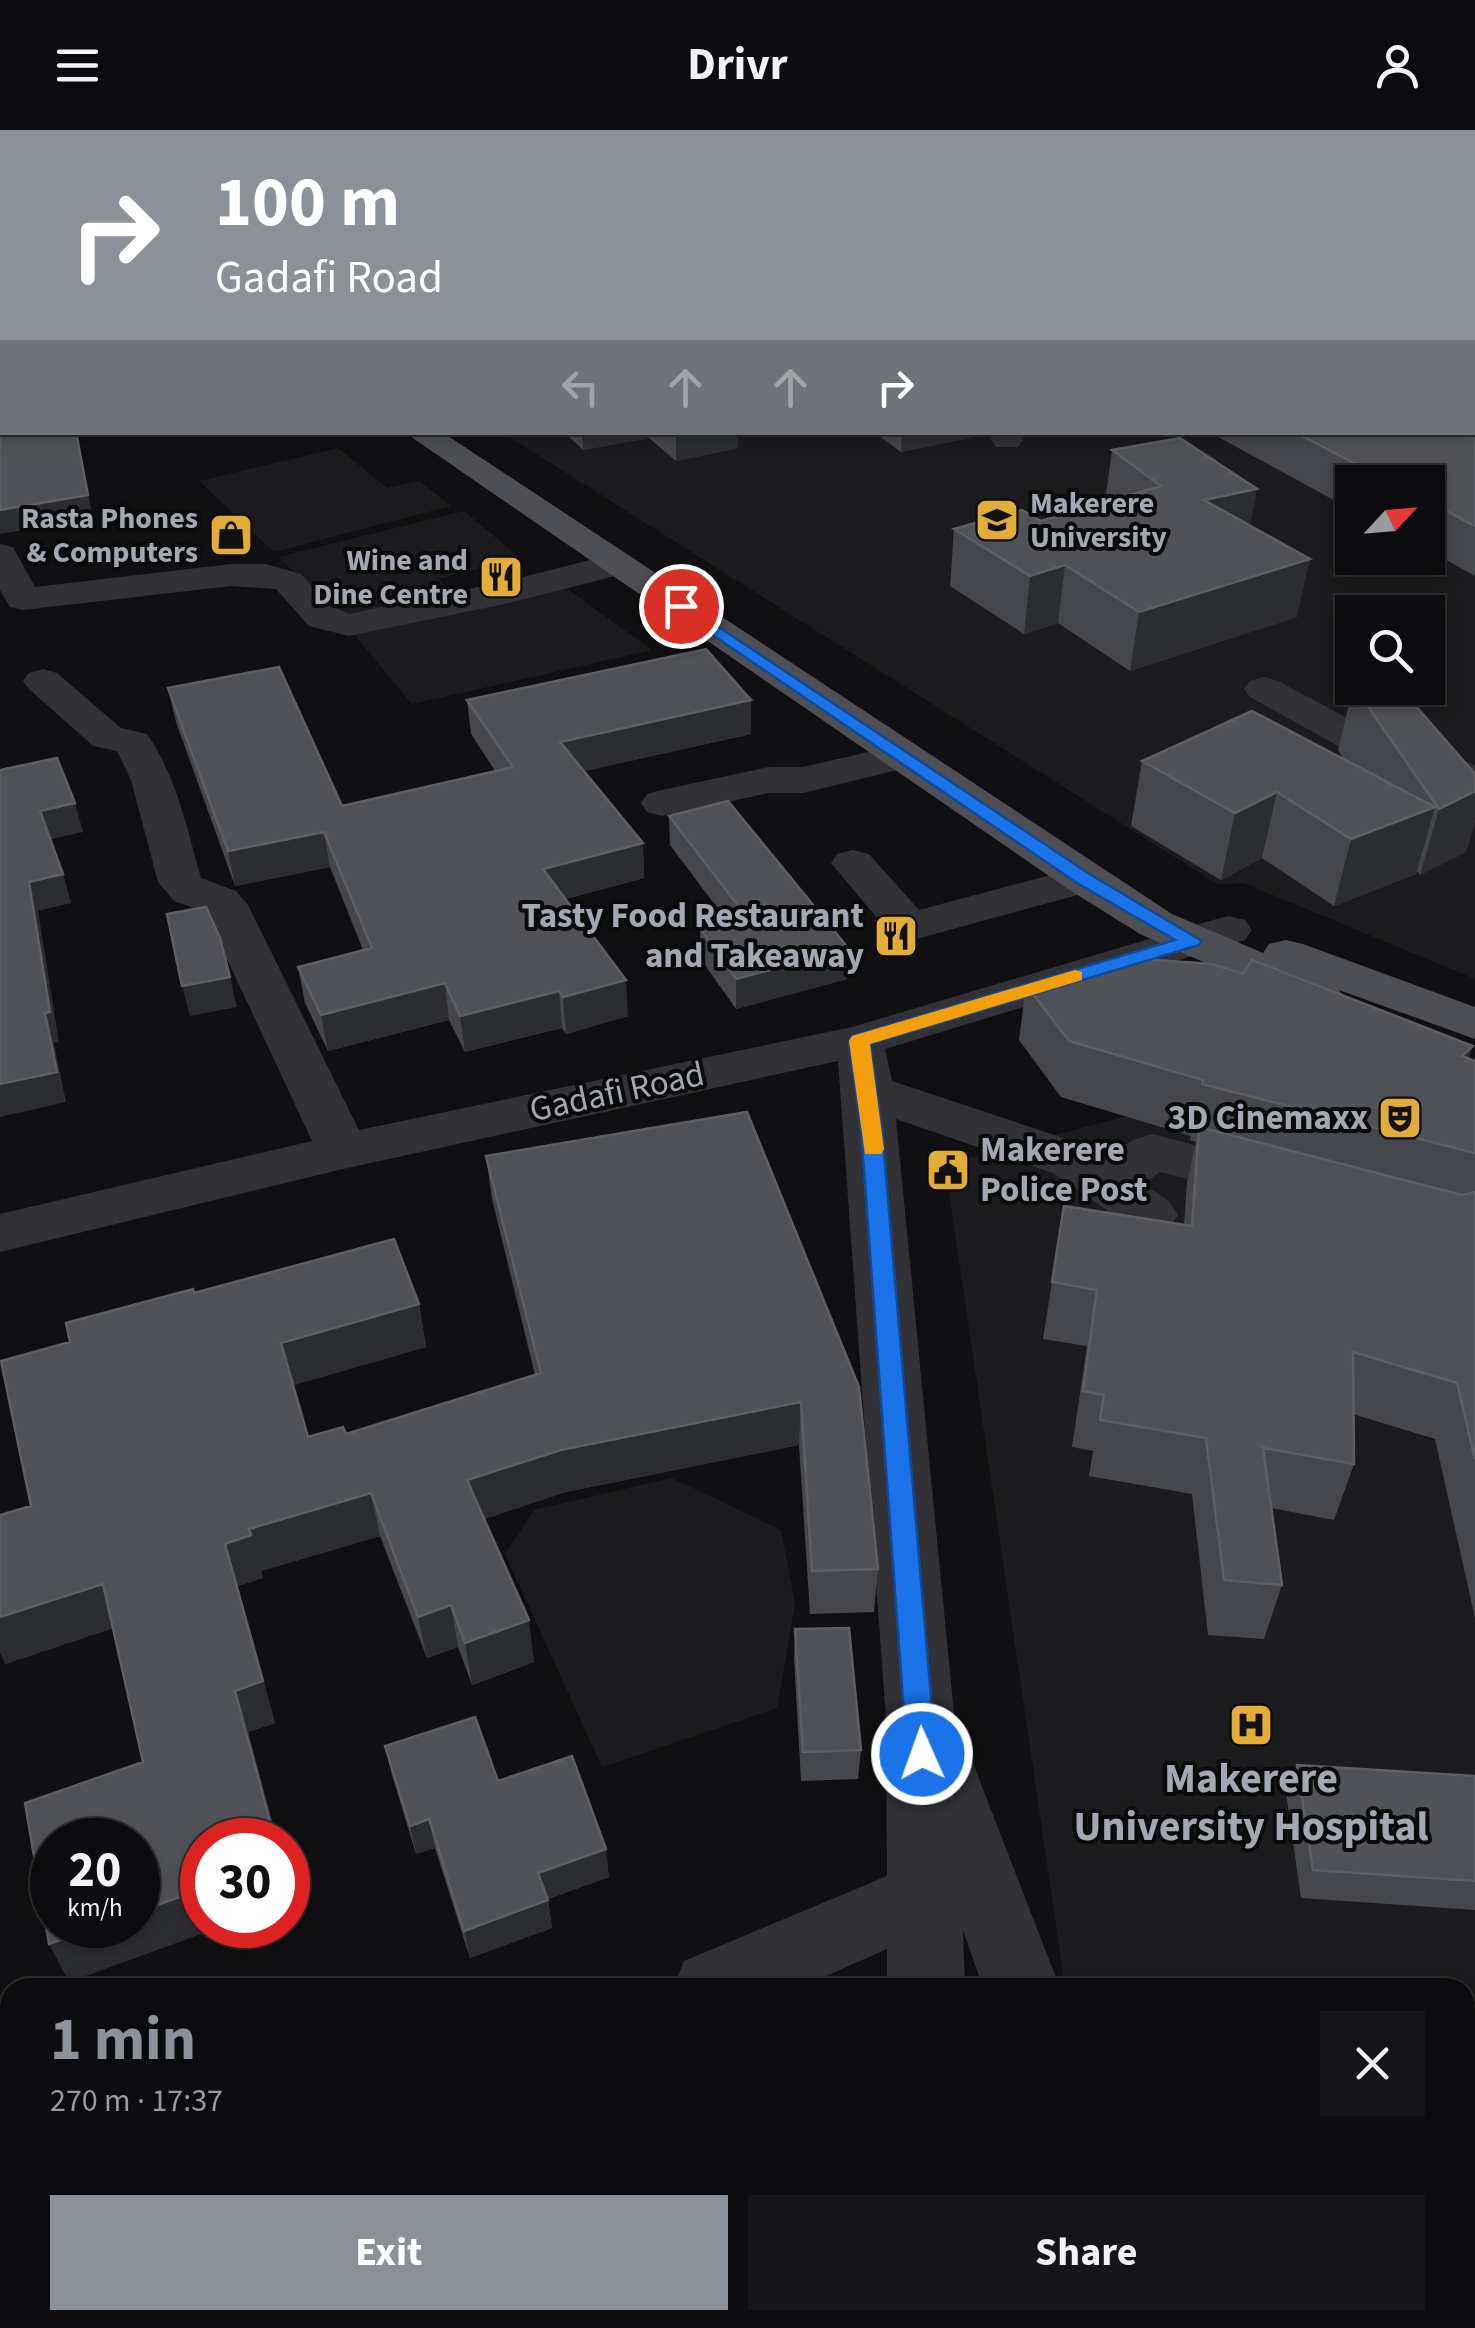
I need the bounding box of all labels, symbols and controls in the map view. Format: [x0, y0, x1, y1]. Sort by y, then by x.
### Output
text: Drivr [687, 33, 788, 97]
icon: menu [50, 38, 105, 93]
icon: person [1370, 38, 1425, 93]
text: 100 m [215, 153, 400, 253]
icon: right [50, 170, 180, 300]
text: Gadafi Road [215, 246, 443, 310]
icon: left [553, 360, 608, 415]
icon: ahead [658, 360, 713, 415]
icon: ahead [763, 360, 818, 415]
icon: right [868, 360, 923, 415]
north arrow [1335, 465, 1445, 575]
map controls [1335, 465, 1445, 705]
place label: Makerere University [1030, 482, 1167, 559]
place label: Rasta Phones & Computers [21, 497, 198, 574]
school or university icon: Makerere University [974, 497, 1020, 543]
shop icon: Rasta Phones & Computers [208, 512, 254, 558]
place label: Wine and Dine Centre [313, 539, 468, 616]
restaurant icon: Wine and Dine Centre [478, 554, 524, 600]
pin [639, 564, 724, 649]
icon: arrive [654, 579, 709, 634]
button: search [1335, 595, 1445, 705]
place label: Tasty Food Restaurant and Takeaway [521, 891, 864, 981]
restaurant icon: Tasty Food Restaurant and Takeaway [873, 913, 919, 959]
street label: Gadafi Road [525, 1049, 709, 1135]
place label: 3D Cinemaxx [1168, 1093, 1368, 1143]
theatre icon: 3D Cinemaxx [1377, 1095, 1423, 1141]
place label: Makerere Police Post [980, 1125, 1147, 1215]
public building icon: Makerere Police Post [925, 1147, 971, 1193]
position arrow [870, 1702, 974, 1806]
hospital icon: Makerere University Hospital [1228, 1702, 1274, 1748]
place label: Makerere University Hospital [1074, 1749, 1428, 1857]
speed limit sign: 30 [180, 1818, 310, 1948]
text: 20 [69, 1835, 121, 1906]
text: km/h [67, 1890, 123, 1926]
text: 1 min [50, 1998, 196, 2083]
button: close [1320, 2011, 1425, 2116]
text: 270 m · 17:37 [50, 2078, 223, 2124]
button: Exit [50, 2195, 728, 2310]
button: Share [748, 2195, 1425, 2310]

